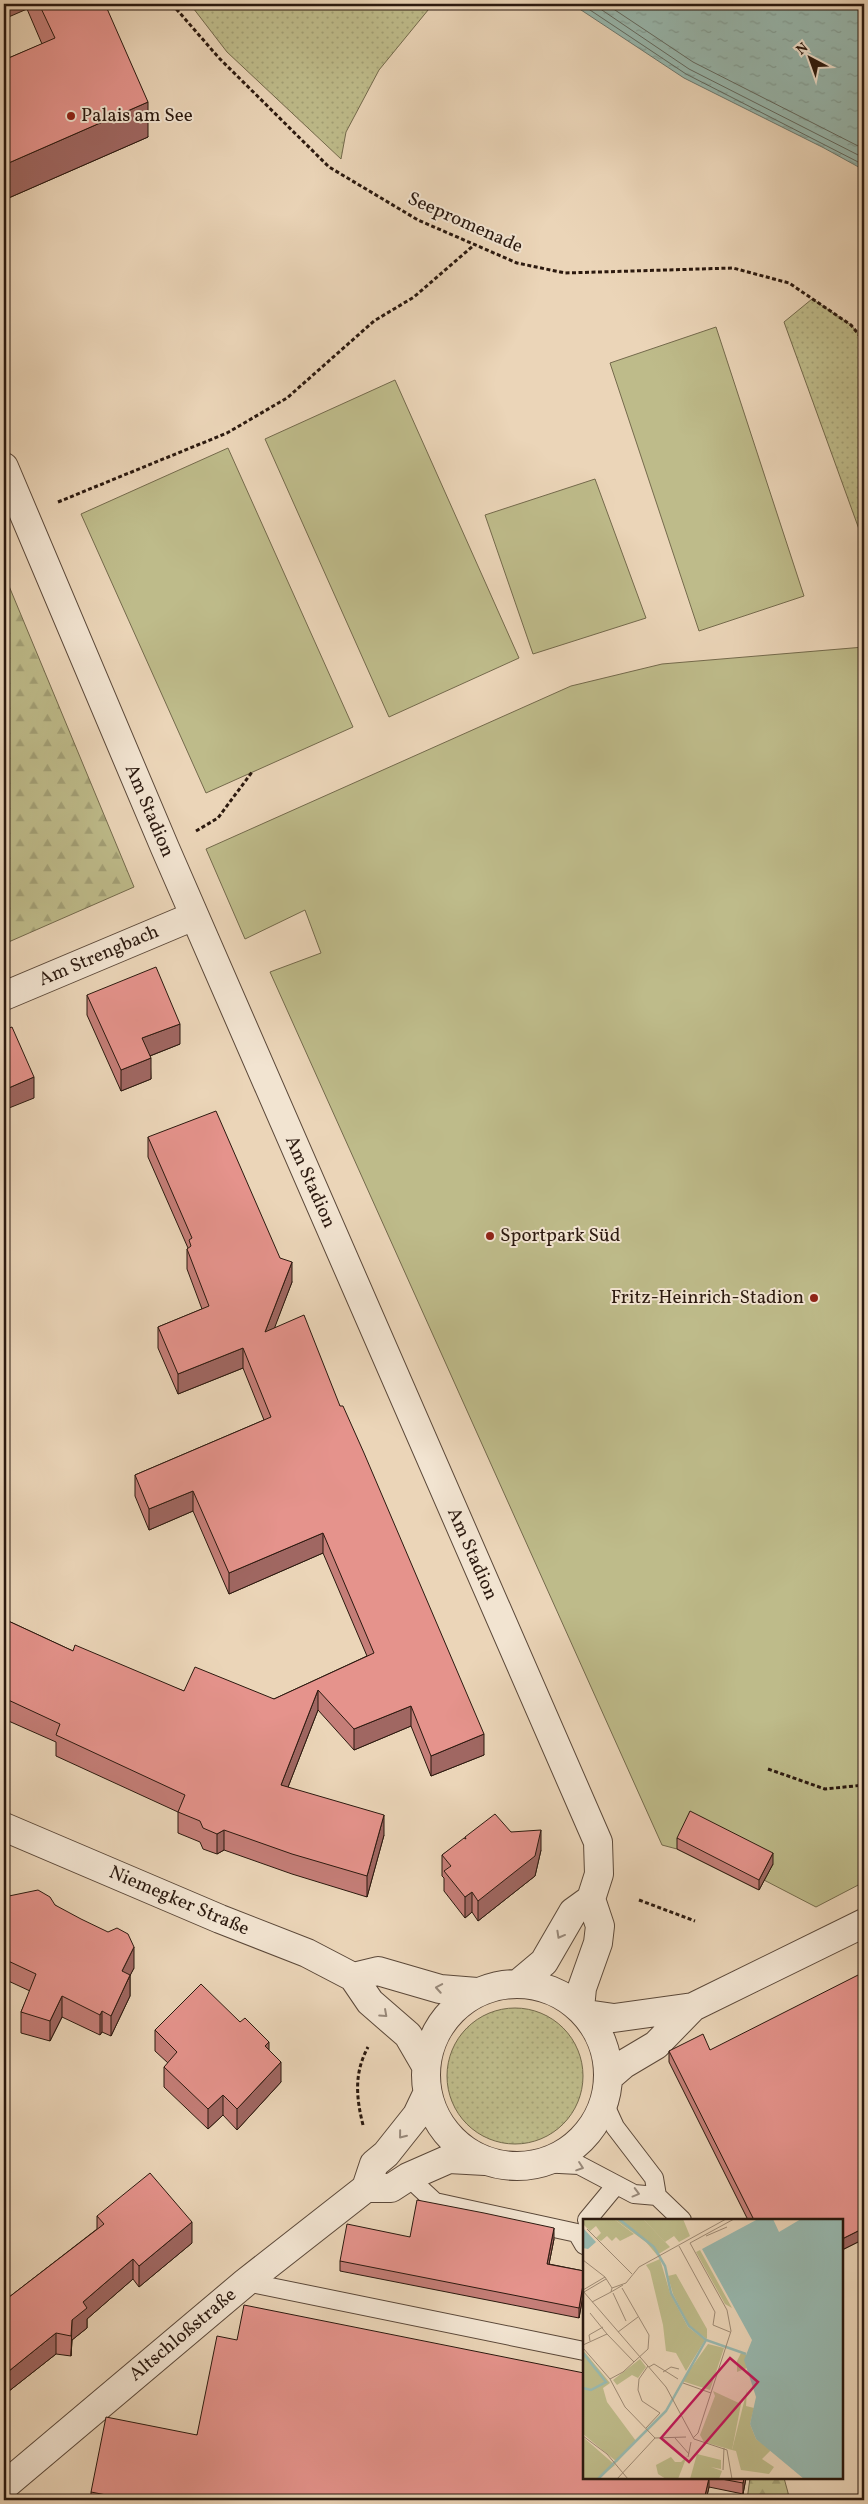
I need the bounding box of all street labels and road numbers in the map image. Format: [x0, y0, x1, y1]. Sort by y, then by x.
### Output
street label: Seepromenade [403, 186, 527, 260]
street label: Am Stadion [118, 761, 180, 861]
street label: Am Strengbach [35, 919, 163, 993]
street label: Am Stadion [278, 1132, 342, 1232]
street label: Am Stadion [440, 1504, 504, 1604]
street label: Niemegker Straße [105, 1860, 253, 1942]
street label: Altschloßstraße [124, 2282, 242, 2388]

